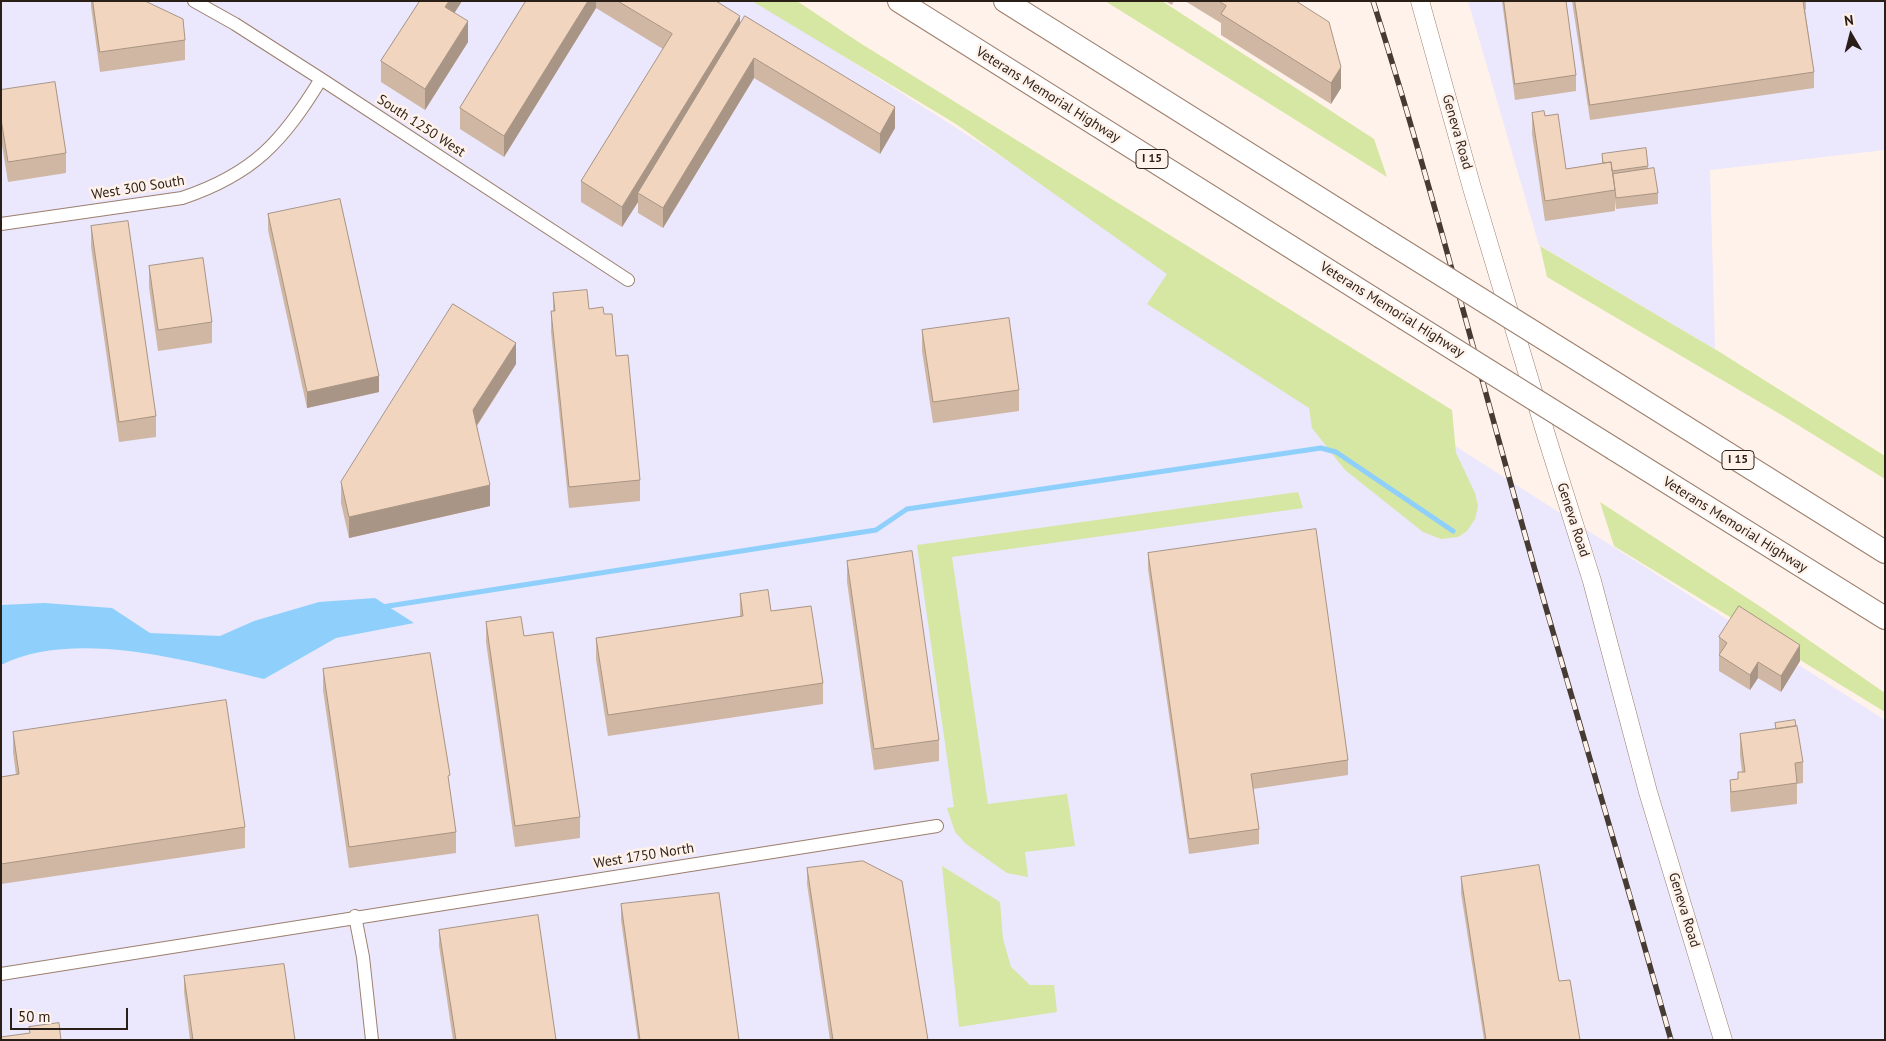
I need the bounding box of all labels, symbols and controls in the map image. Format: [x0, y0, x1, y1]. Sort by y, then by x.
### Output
north arrow [1826, 10, 1876, 60]
text: N [1843, 11, 1855, 30]
street label: Veterans Memorial Highway [973, 44, 1123, 146]
street label: South 1250 West [374, 91, 468, 161]
street label: Geneva Road [1438, 93, 1476, 171]
road number: I 15 [1136, 150, 1168, 168]
street label: West 300 South [90, 172, 186, 204]
street label: Veterans Memorial Highway [1317, 259, 1467, 361]
road number: I 15 [1722, 450, 1754, 470]
street label: Veterans Memorial Highway [1660, 474, 1810, 576]
street label: Geneva Road [1553, 481, 1593, 559]
street label: West 1750 North [593, 840, 695, 872]
street label: Geneva Road [1665, 871, 1703, 949]
scale bar [12, 998, 130, 1030]
text: 50 m [18, 1007, 51, 1026]

